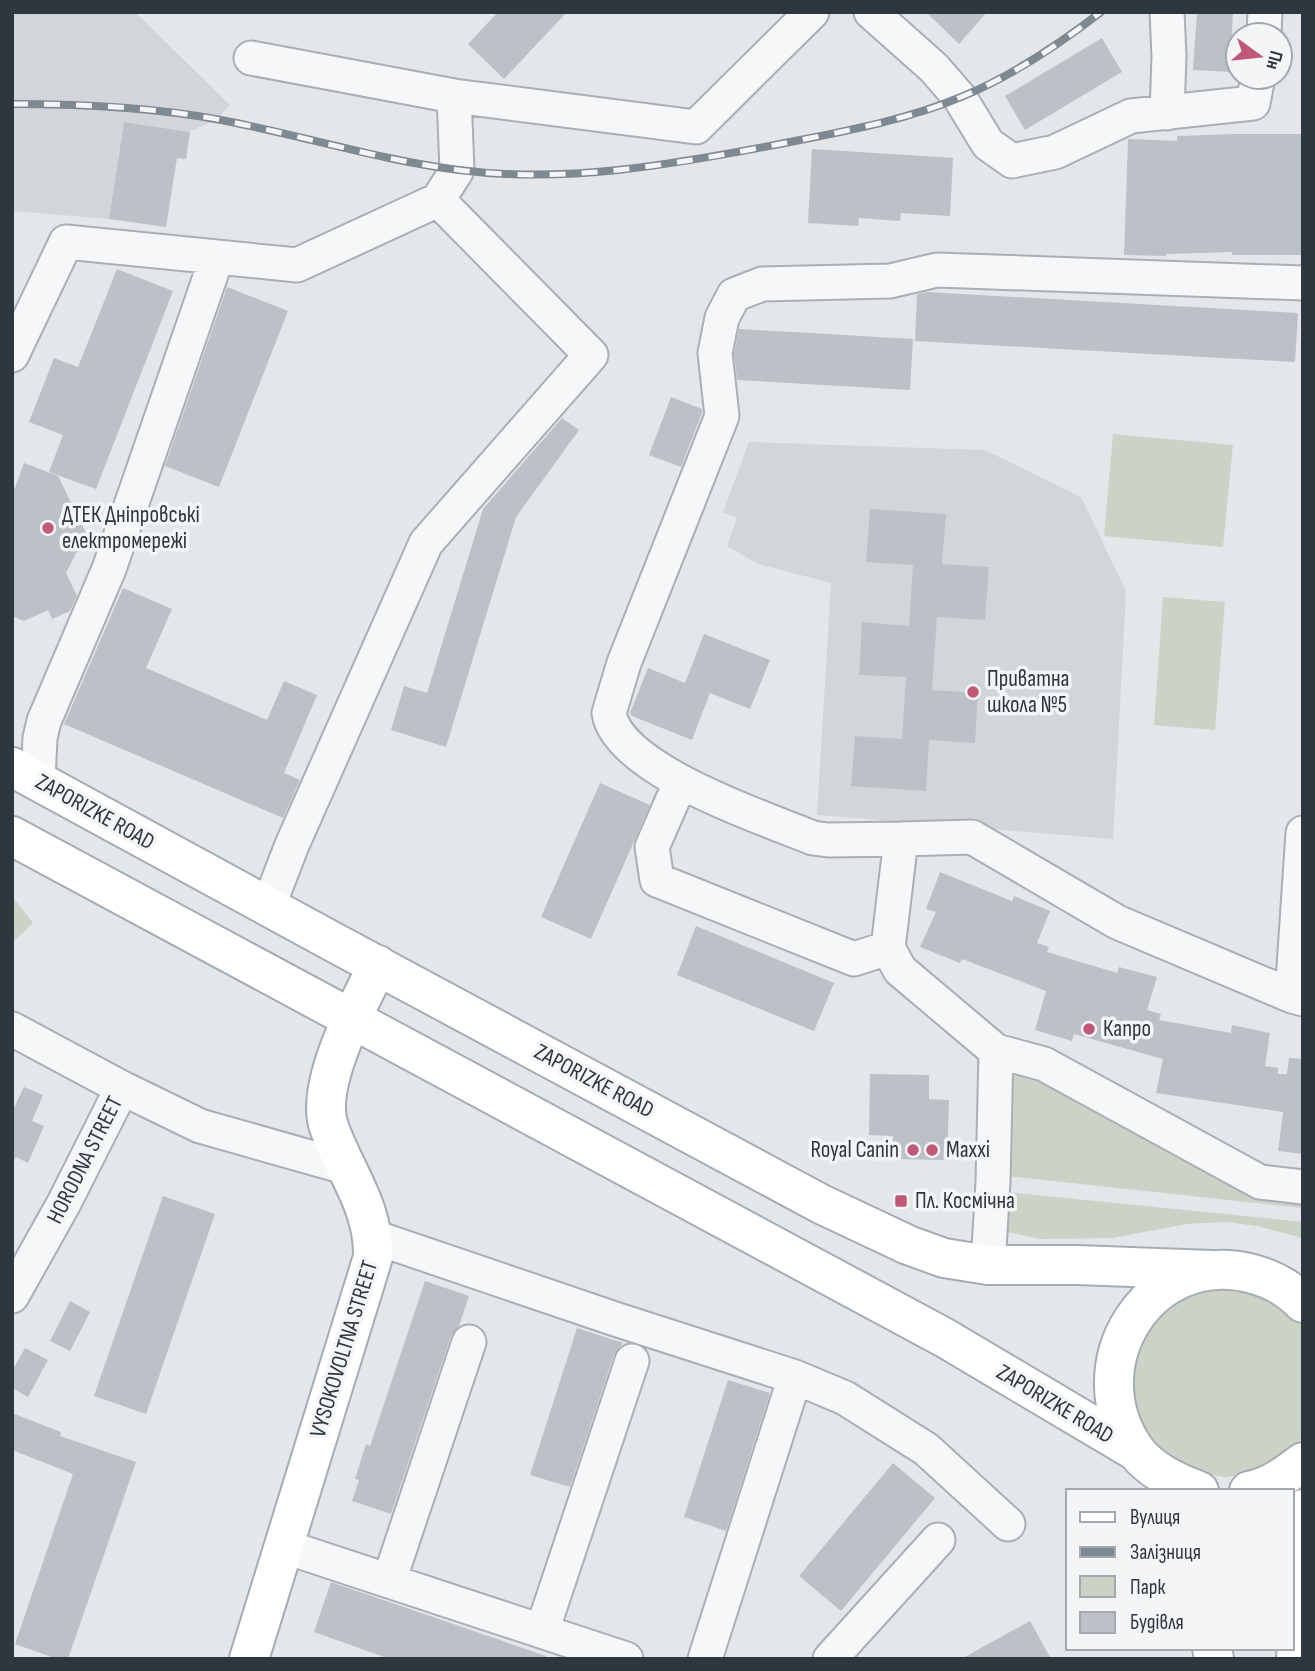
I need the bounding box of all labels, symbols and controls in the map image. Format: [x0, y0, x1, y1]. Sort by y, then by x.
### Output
north arrow [1224, 21, 1294, 91]
text: Пн [1260, 48, 1287, 72]
place label: ДТЕК Дніпровські електромережі [62, 501, 200, 555]
marker: ДТЕК Дніпровські електромережі [40, 520, 56, 536]
place label: Приватна школа №5 [987, 665, 1069, 719]
marker: Приватна школа №5 [965, 684, 981, 700]
street label: ZAPORIZKE ROAD [31, 768, 159, 856]
place label: Капро [1103, 1015, 1151, 1043]
marker: Капро [1081, 1021, 1097, 1037]
street label: ZAPORIZKE ROAD [529, 1038, 659, 1124]
street label: HORODNA STREET [41, 1092, 129, 1228]
place label: Royal Canin [810, 1136, 899, 1164]
place label: Maxxi [946, 1136, 990, 1164]
marker: Royal Canin [905, 1142, 921, 1158]
marker: Maxxi [924, 1142, 940, 1158]
place label: Пл. Космічна [915, 1187, 1015, 1215]
marker: Пл. Космічна [893, 1193, 909, 1209]
street label: VYSOKOVOLTNA STREET [304, 1257, 384, 1441]
street label: ZAPORIZKE ROAD [991, 1358, 1119, 1450]
legend [1066, 1489, 1294, 1650]
text: Вулиця [1130, 1505, 1180, 1530]
text: Залізниця [1130, 1540, 1201, 1565]
text: Парк [1130, 1575, 1165, 1600]
text: Будівля [1130, 1610, 1184, 1635]

